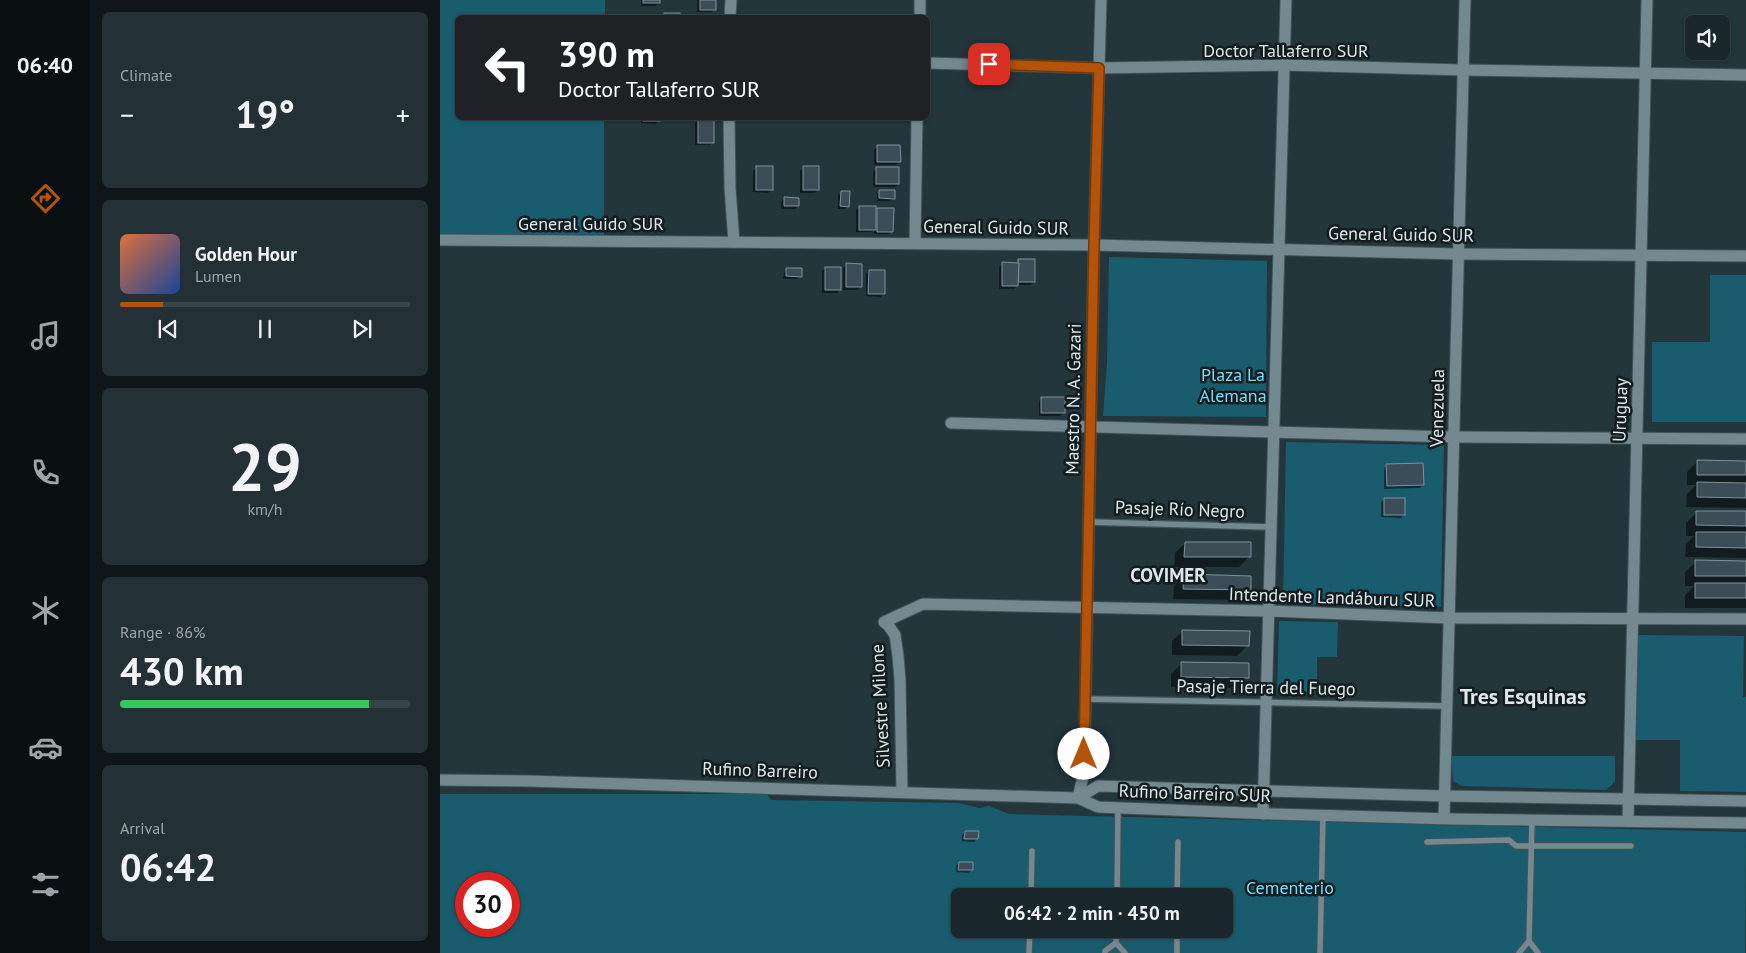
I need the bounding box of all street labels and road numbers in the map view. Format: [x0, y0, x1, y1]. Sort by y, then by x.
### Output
street label: Doctor Tallaferro SUR [1203, 39, 1369, 62]
street label: General Guido SUR [518, 212, 664, 235]
street label: General Guido SUR [923, 214, 1069, 240]
street label: General Guido SUR [1328, 221, 1474, 247]
street label: Maestro N. A. Gazari [1060, 323, 1086, 475]
street label: Venezuela [1425, 369, 1449, 448]
street label: Uruguay [1607, 377, 1633, 443]
street label: Pasaje Río Negro [1115, 495, 1245, 523]
street label: Intendente Landáburu SUR [1228, 582, 1436, 612]
street label: Silvestre Milone [865, 643, 895, 769]
street label: Pasaje Tierra del Fuego [1176, 674, 1356, 700]
street label: Rufino Barreiro [702, 756, 818, 784]
street label: Rufino Barreiro SUR [1118, 779, 1272, 807]

